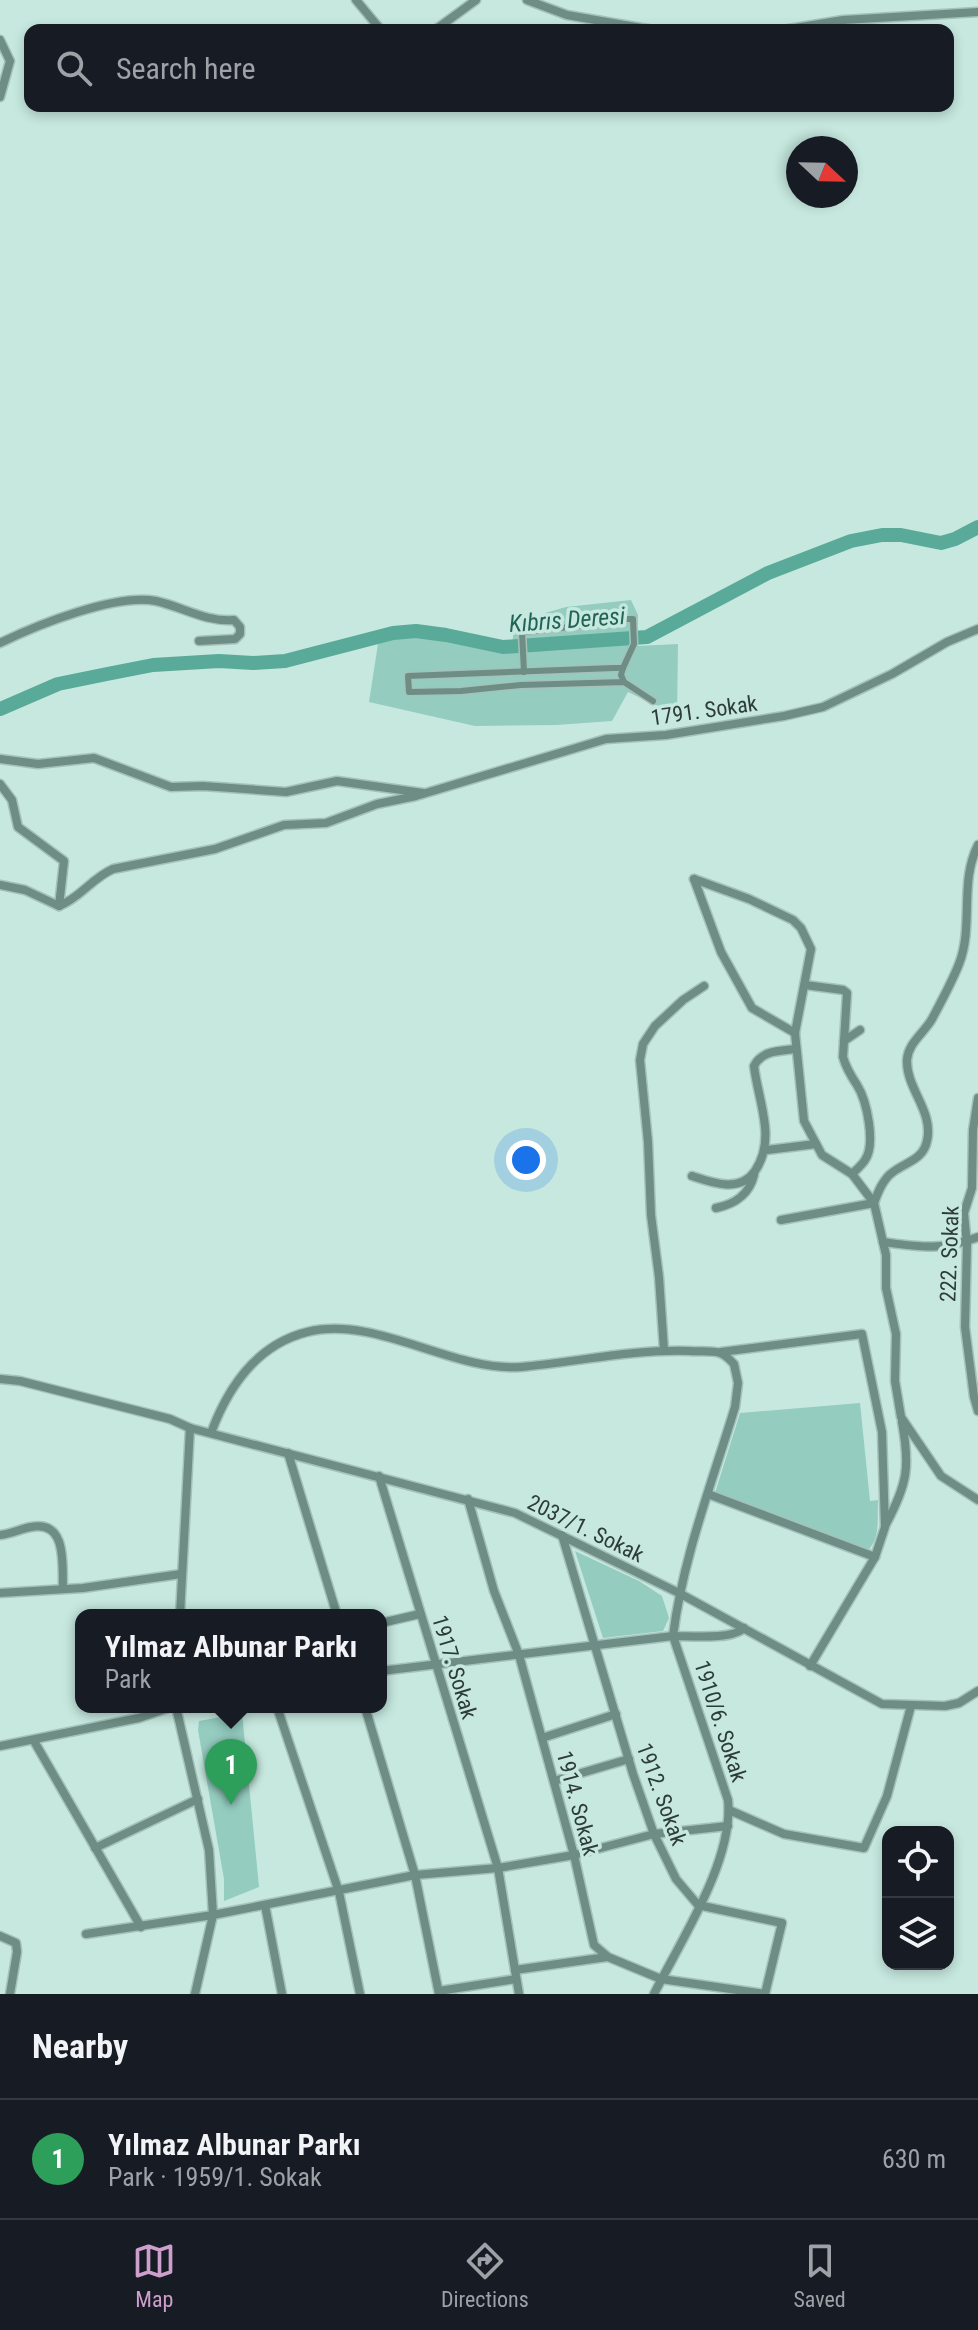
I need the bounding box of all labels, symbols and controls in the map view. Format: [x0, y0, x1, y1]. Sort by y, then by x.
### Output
search box [24, 24, 954, 112]
icon: search [52, 46, 96, 90]
text: Search here [116, 51, 256, 86]
north arrow [786, 136, 858, 208]
water label: Kıbrıs Deresi [508, 602, 627, 638]
street label: 1791. Sokak [649, 691, 759, 730]
your location [506, 1140, 546, 1180]
street label: 222. Sokak [935, 1205, 964, 1303]
street label: 2037/1. Sokak [524, 1490, 648, 1567]
popup [75, 1609, 387, 1713]
street label: 1917. Sokak [427, 1612, 482, 1722]
text: Yılmaz Albunar Parkı [105, 1629, 357, 1664]
street label: 1910/6. Sokak [689, 1657, 752, 1785]
text: Park [105, 1664, 151, 1694]
pin: 1 [205, 1739, 257, 1805]
street label: 1912. Sokak [631, 1740, 692, 1849]
street label: 1914. Sokak [552, 1748, 603, 1858]
map controls [882, 1826, 954, 1970]
button: locate [882, 1826, 954, 1898]
button: layers [882, 1898, 954, 1970]
text: Nearby [32, 2026, 128, 2066]
text: Yılmaz Albunar Parkı [108, 2127, 361, 2162]
text: 1 [51, 2144, 65, 2174]
text: 630 m [882, 2144, 946, 2174]
text: Park · 1959/1. Sokak [108, 2162, 322, 2192]
tab: Map [132, 2239, 176, 2312]
tab: Directions [441, 2239, 529, 2312]
tab: Saved [793, 2239, 846, 2312]

